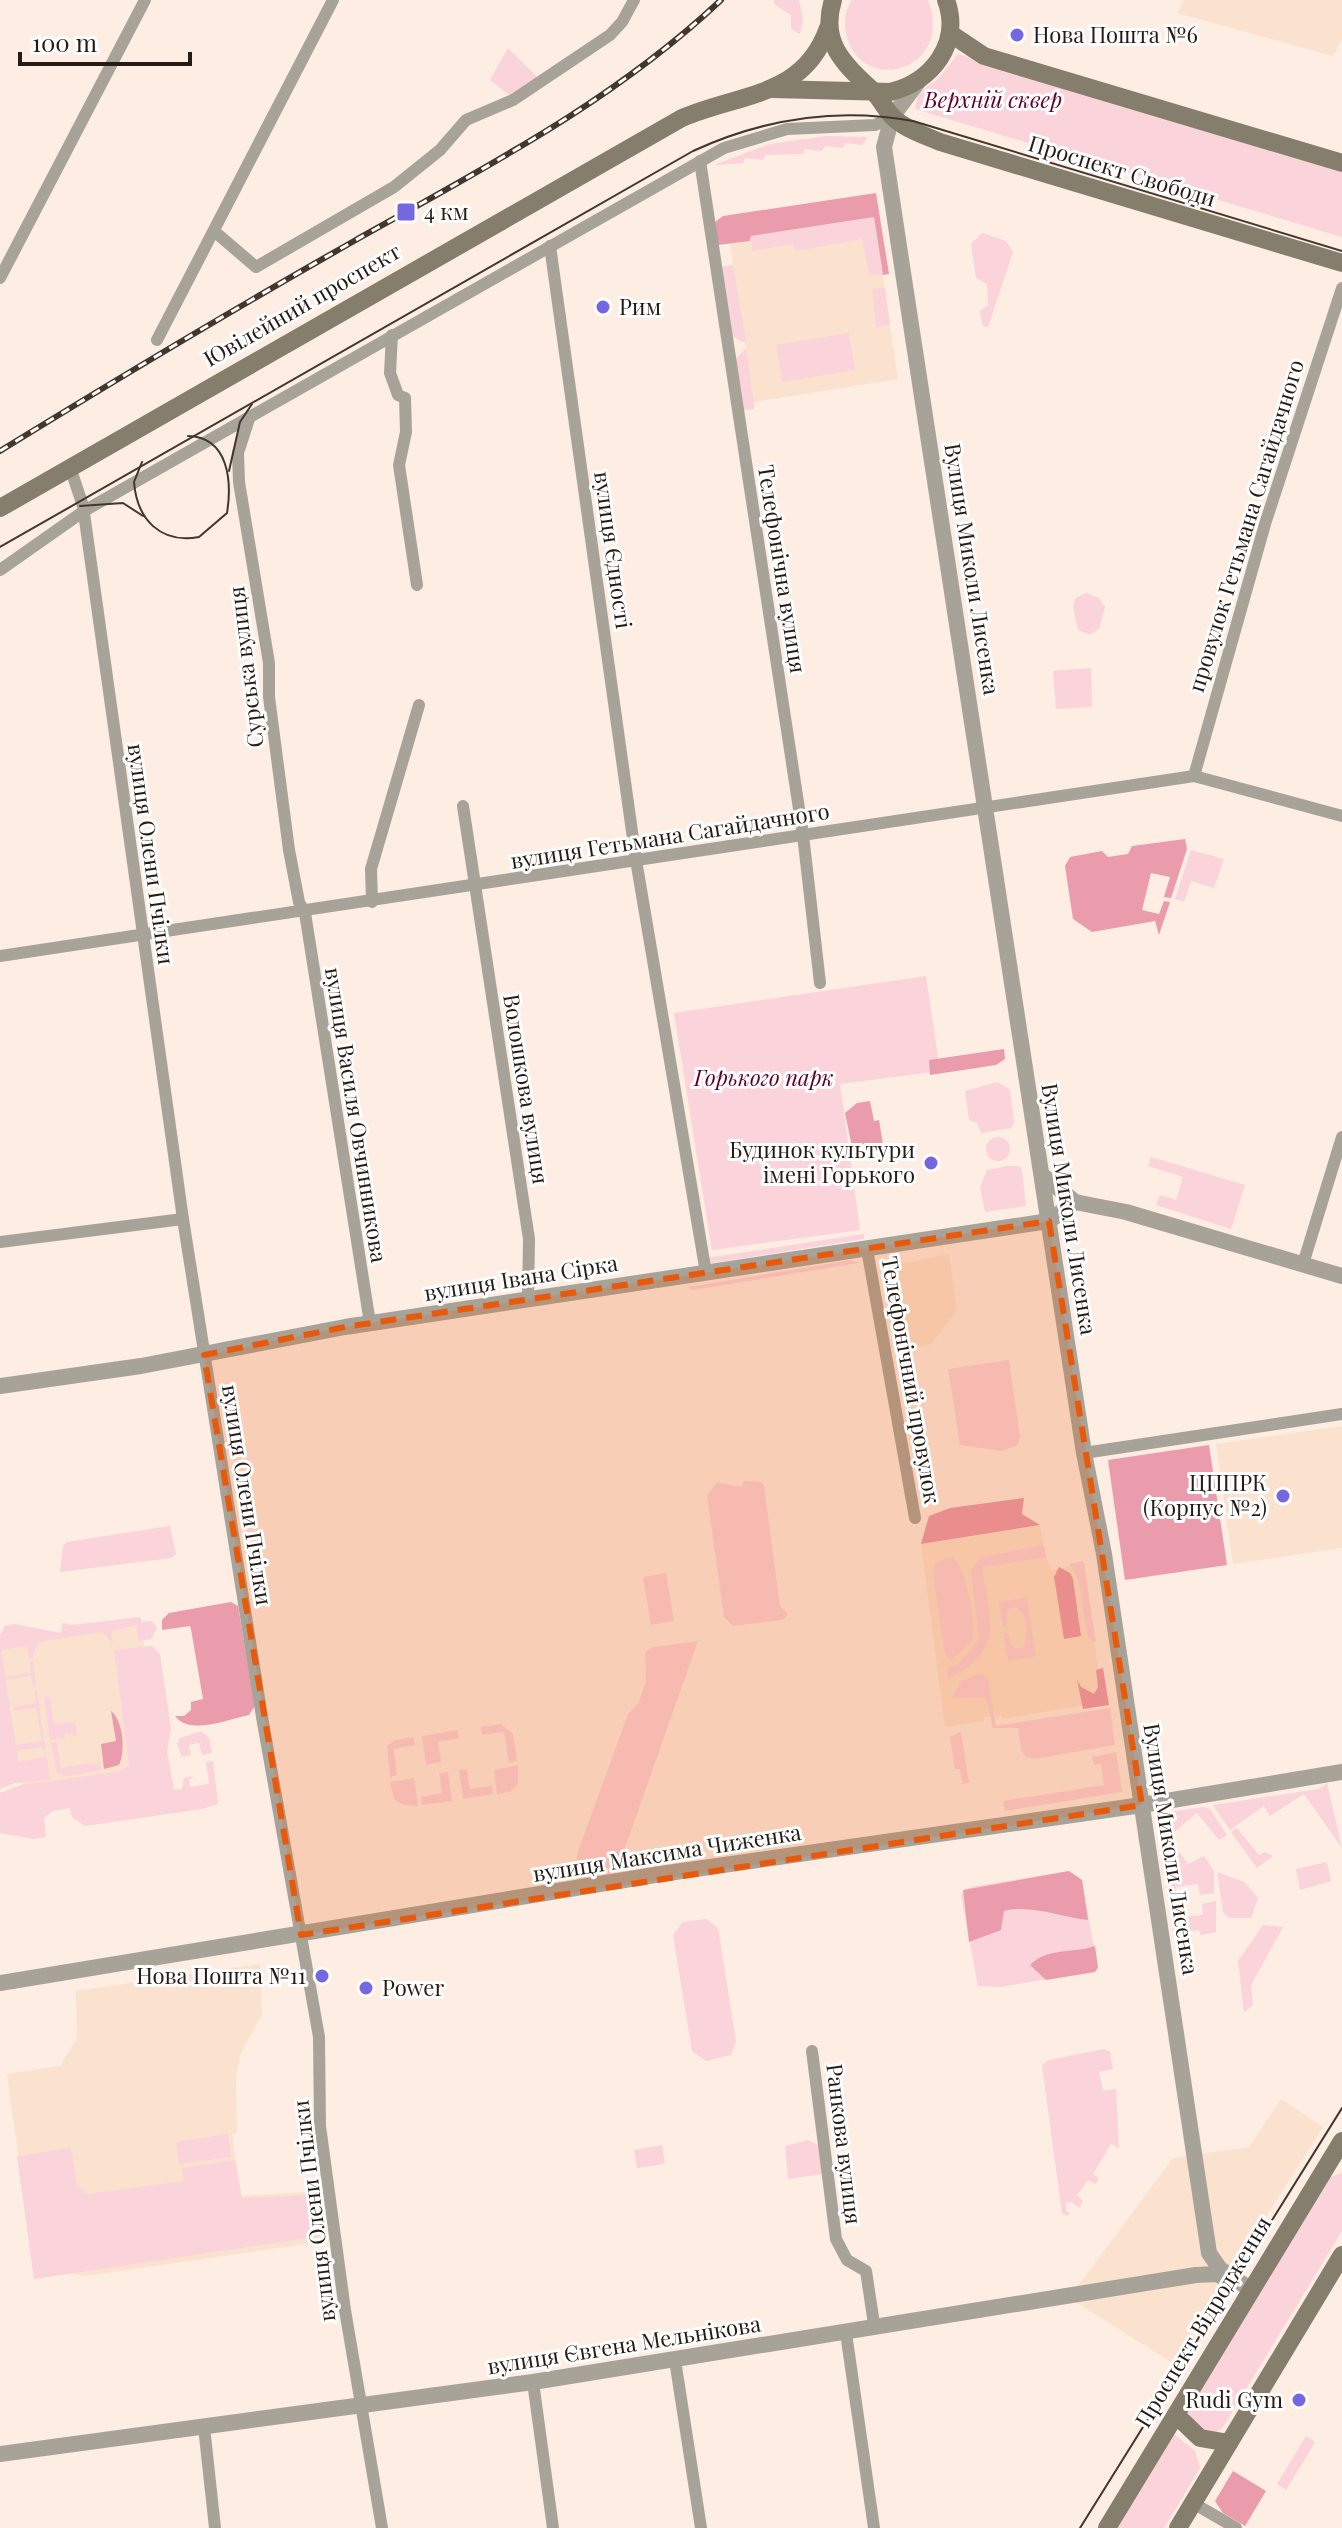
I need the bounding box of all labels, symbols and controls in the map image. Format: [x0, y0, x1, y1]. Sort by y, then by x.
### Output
scale bar [20, 16, 190, 66]
place label: Нова Пошта №6 [1033, 19, 1198, 49]
text: 100 m [32, 26, 97, 58]
marker: Нова Пошта №6 [1008, 26, 1026, 44]
park label: Верхній сквер [923, 84, 1062, 114]
street label: Проспект Свободи [1025, 127, 1220, 213]
place label: 4 км [424, 196, 469, 226]
marker: 4 км [395, 201, 417, 223]
street label: Ювілейний проспект [198, 235, 405, 373]
place label: Рим [619, 291, 661, 321]
marker: Рим [594, 298, 612, 316]
street label: провулок Гетьмана Сагайдачного [1180, 356, 1310, 696]
street label: Вулиця Миколи Лисенка [938, 441, 1008, 697]
street label: Телефонічна вулиця [752, 463, 814, 675]
street label: вулиця Єдності [588, 469, 640, 631]
street label: Сурська вулиця [220, 585, 270, 749]
street label: вулиця Олени Пчілки [122, 741, 182, 967]
street label: вулиця Гетьмана Сагайдачного [508, 795, 831, 875]
street label: вулиця Василя Овчинникова [319, 965, 395, 1265]
street label: Волошкова вулиця [497, 992, 557, 1186]
park label: Горького парк [693, 1062, 834, 1092]
street label: Вулиця Миколи Лисенка [1035, 1081, 1105, 1337]
place label: Будинок культури імені Горького [729, 1134, 915, 1189]
marker: Будинок культури імені Горького [922, 1154, 940, 1172]
street label: вулиця Івана Сірка [422, 1247, 620, 1307]
street label: Телефонічний провулок [875, 1254, 949, 1506]
street label: вулиця Олени Пчілки [216, 1382, 280, 1608]
place label: ЦППРК (Корпус №2) [1143, 1467, 1267, 1522]
marker: ЦППРК (Корпус №2) [1274, 1487, 1292, 1505]
street label: Вулиця Миколи Лисенка [1137, 1721, 1207, 1977]
street label: вулиця Максима Чиженка [531, 1816, 803, 1888]
place label: Нова Пошта №11 [136, 1960, 306, 1990]
marker: Нова Пошта №11 [313, 1967, 331, 1985]
place label: Power [382, 1972, 444, 2002]
marker: Power [357, 1979, 375, 1997]
street label: Ранкова вулиця [820, 2062, 870, 2226]
street label: вулиця Олени Пчілки [284, 2098, 341, 2324]
street label: Проспект Відродження [1127, 2210, 1277, 2433]
street label: вулиця Євгена Мельнікова [485, 2308, 763, 2380]
place label: Rudi Gym [1185, 2384, 1283, 2414]
marker: Rudi Gym [1290, 2391, 1308, 2409]

